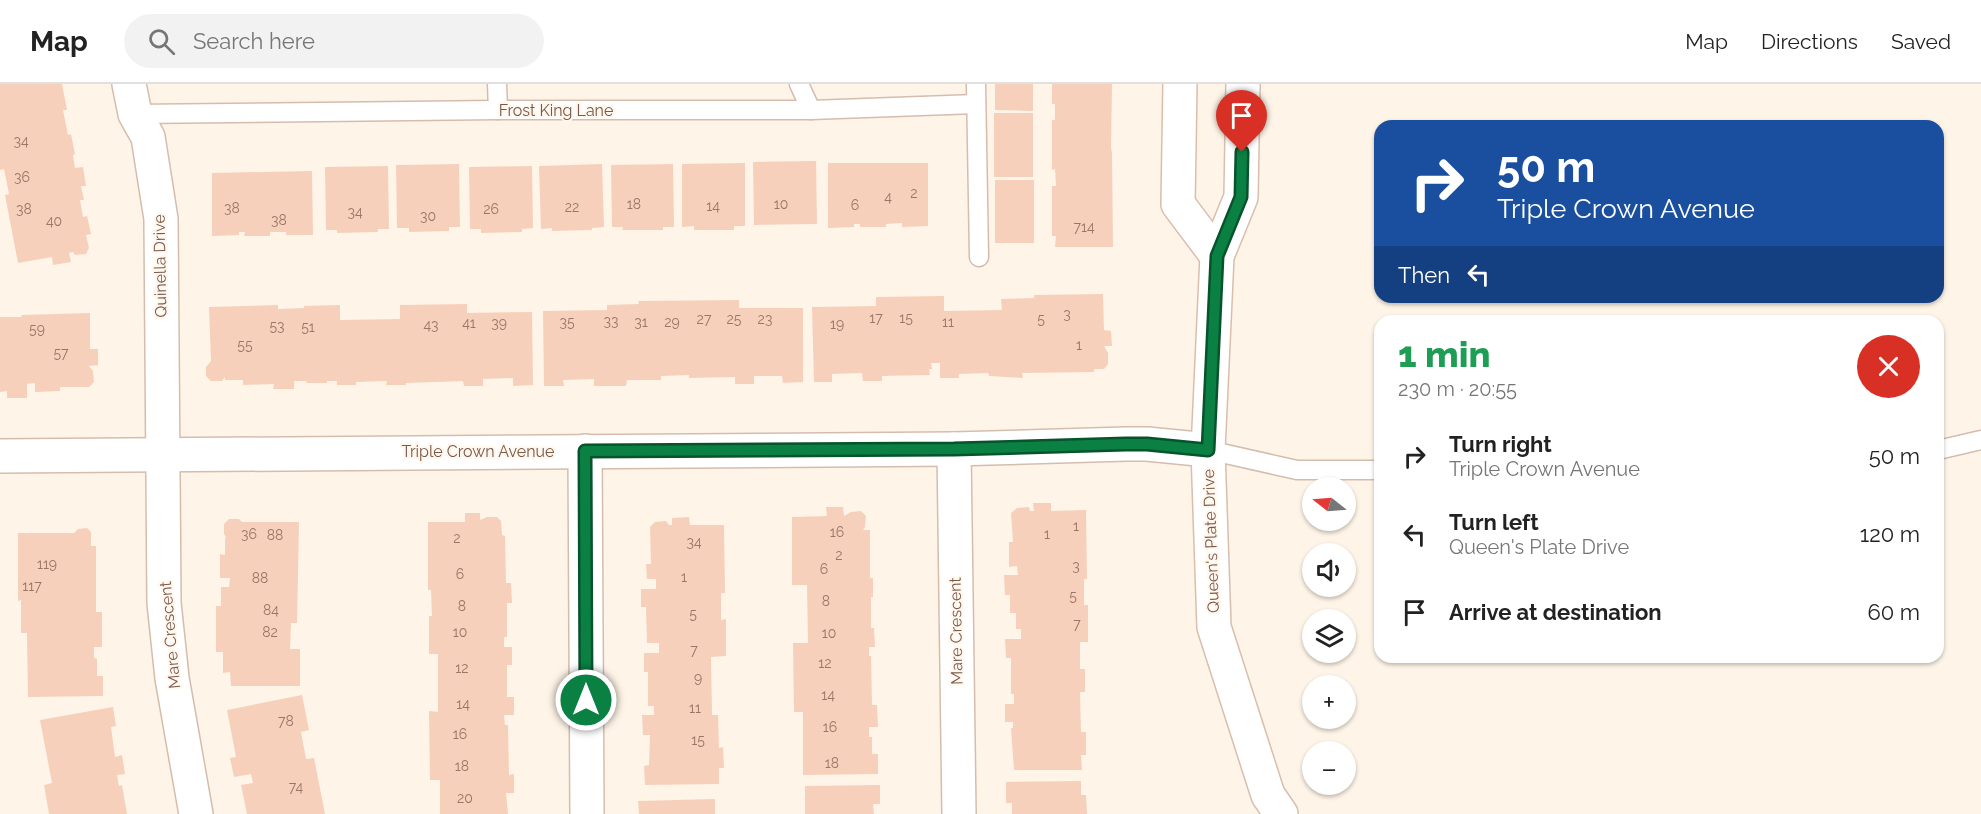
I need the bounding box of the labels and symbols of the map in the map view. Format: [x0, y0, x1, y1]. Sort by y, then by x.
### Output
pin [1216, 90, 1267, 152]
street label: Frost King Lane [499, 101, 613, 120]
house number: 34 [13, 133, 29, 149]
house number: 36 [14, 169, 30, 185]
house number: 2 [910, 185, 918, 201]
house number: 4 [884, 189, 892, 205]
house number: 18 [627, 196, 641, 212]
house number: 10 [774, 196, 788, 212]
house number: 6 [851, 197, 859, 213]
house number: 14 [706, 198, 720, 214]
house number: 22 [565, 199, 579, 215]
house number: 38 [224, 200, 240, 216]
house number: 38 [16, 201, 32, 217]
house number: 26 [483, 201, 499, 217]
house number: 34 [347, 204, 363, 220]
house number: 30 [420, 208, 436, 224]
house number: 38 [271, 212, 287, 228]
house number: 40 [46, 213, 62, 229]
street label: Quinella Drive [150, 214, 170, 318]
house number: 714 [1073, 219, 1095, 235]
house number: 3 [1063, 306, 1071, 322]
house number: 17 [869, 310, 883, 326]
house number: 15 [899, 310, 913, 326]
house number: 27 [697, 311, 712, 327]
house number: 25 [727, 311, 742, 327]
house number: 23 [758, 311, 772, 327]
house number: 5 [1037, 311, 1045, 327]
house number: 33 [604, 313, 618, 329]
house number: 35 [559, 314, 575, 330]
house number: 31 [634, 314, 648, 330]
house number: 29 [664, 314, 680, 330]
house number: 11 [942, 314, 954, 330]
house number: 41 [462, 315, 476, 331]
house number: 39 [491, 315, 507, 331]
house number: 19 [830, 316, 844, 332]
house number: 43 [423, 317, 439, 333]
house number: 53 [269, 318, 285, 334]
house number: 51 [301, 319, 315, 335]
house number: 59 [29, 321, 45, 337]
house number: 55 [237, 337, 253, 353]
house number: 1 [1076, 337, 1082, 353]
house number: 57 [53, 345, 69, 361]
street label: Triple Crown Avenue [402, 442, 554, 461]
street label: Queen's Plate Drive [1199, 469, 1223, 613]
north arrow [1302, 477, 1356, 531]
house number: 1 [1073, 518, 1079, 534]
house number: 16 [830, 524, 844, 540]
house number: 36 [241, 526, 257, 542]
house number: 1 [1044, 526, 1050, 542]
house number: 88 [267, 527, 283, 543]
house number: 2 [453, 530, 461, 546]
house number: 34 [686, 534, 702, 550]
house number: 2 [835, 547, 843, 563]
house number: 119 [37, 556, 57, 572]
house number: 3 [1072, 558, 1080, 574]
house number: 6 [820, 561, 828, 577]
house number: 6 [456, 566, 464, 582]
house number: 1 [681, 569, 687, 585]
house number: 88 [252, 570, 268, 586]
street label: Mare Crescent [946, 576, 966, 685]
house number: 117 [22, 578, 42, 594]
street label: Mare Crescent [156, 580, 184, 689]
house number: 5 [1069, 588, 1077, 604]
house number: 8 [822, 593, 830, 609]
house number: 8 [458, 598, 466, 614]
house number: 84 [263, 602, 279, 618]
house number: 5 [689, 606, 697, 622]
house number: 7 [1073, 616, 1081, 632]
house number: 82 [262, 624, 278, 640]
house number: 10 [453, 624, 467, 640]
house number: 10 [822, 625, 836, 641]
house number: 7 [690, 642, 698, 658]
house number: 12 [818, 655, 832, 671]
house number: 12 [455, 660, 469, 676]
position arrow [554, 668, 618, 732]
house number: 9 [694, 670, 702, 686]
house number: 14 [821, 687, 835, 703]
house number: 14 [456, 696, 470, 712]
house number: 11 [689, 700, 701, 716]
house number: 78 [278, 713, 294, 729]
house number: 16 [823, 719, 837, 735]
house number: 16 [453, 726, 467, 742]
house number: 15 [691, 732, 705, 748]
house number: 18 [825, 755, 839, 771]
house number: 18 [455, 758, 469, 774]
house number: 74 [289, 779, 304, 795]
house number: 20 [457, 790, 473, 806]

